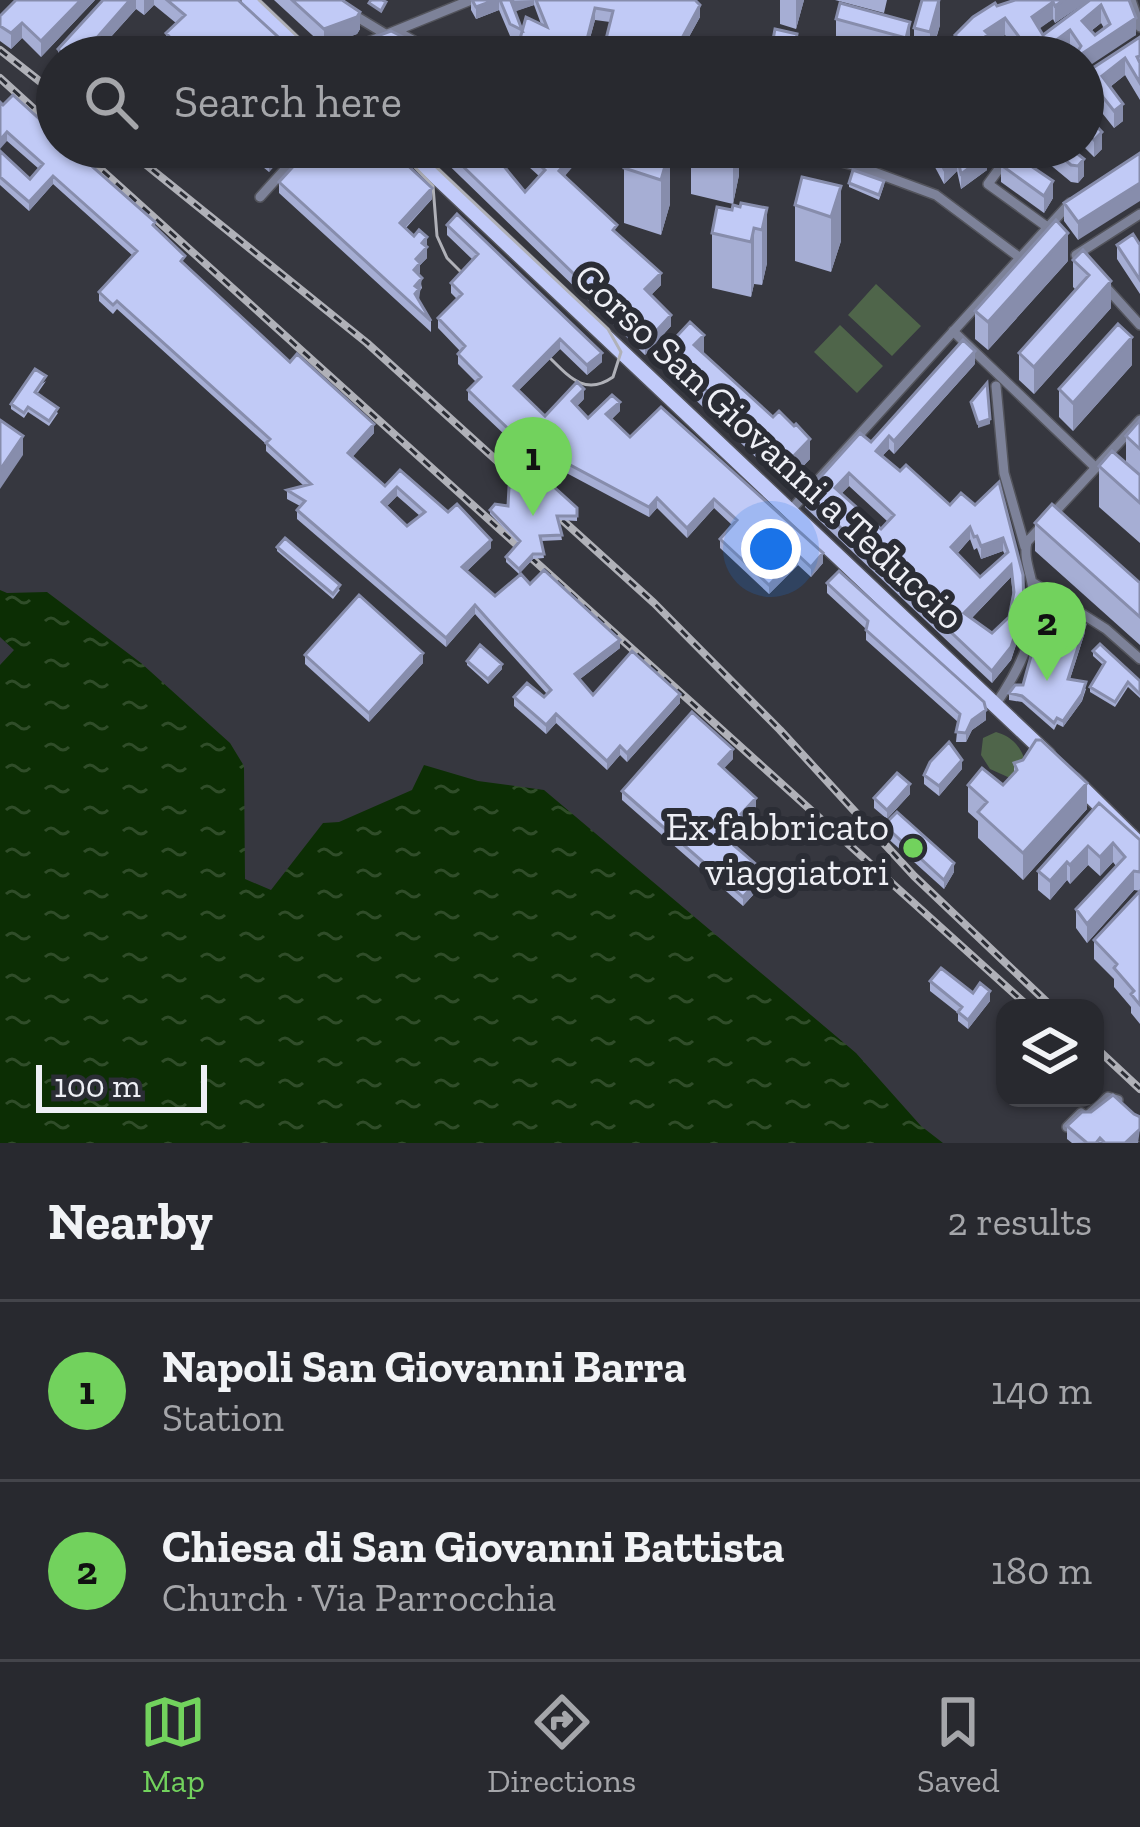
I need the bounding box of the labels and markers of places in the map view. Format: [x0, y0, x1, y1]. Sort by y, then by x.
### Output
pin: 1 [494, 417, 572, 516]
pin: 2 [1008, 582, 1086, 681]
place label: Ex fabbricato viaggiatori [666, 803, 889, 895]
marker: Ex fabbricato viaggiatori [900, 835, 926, 861]

